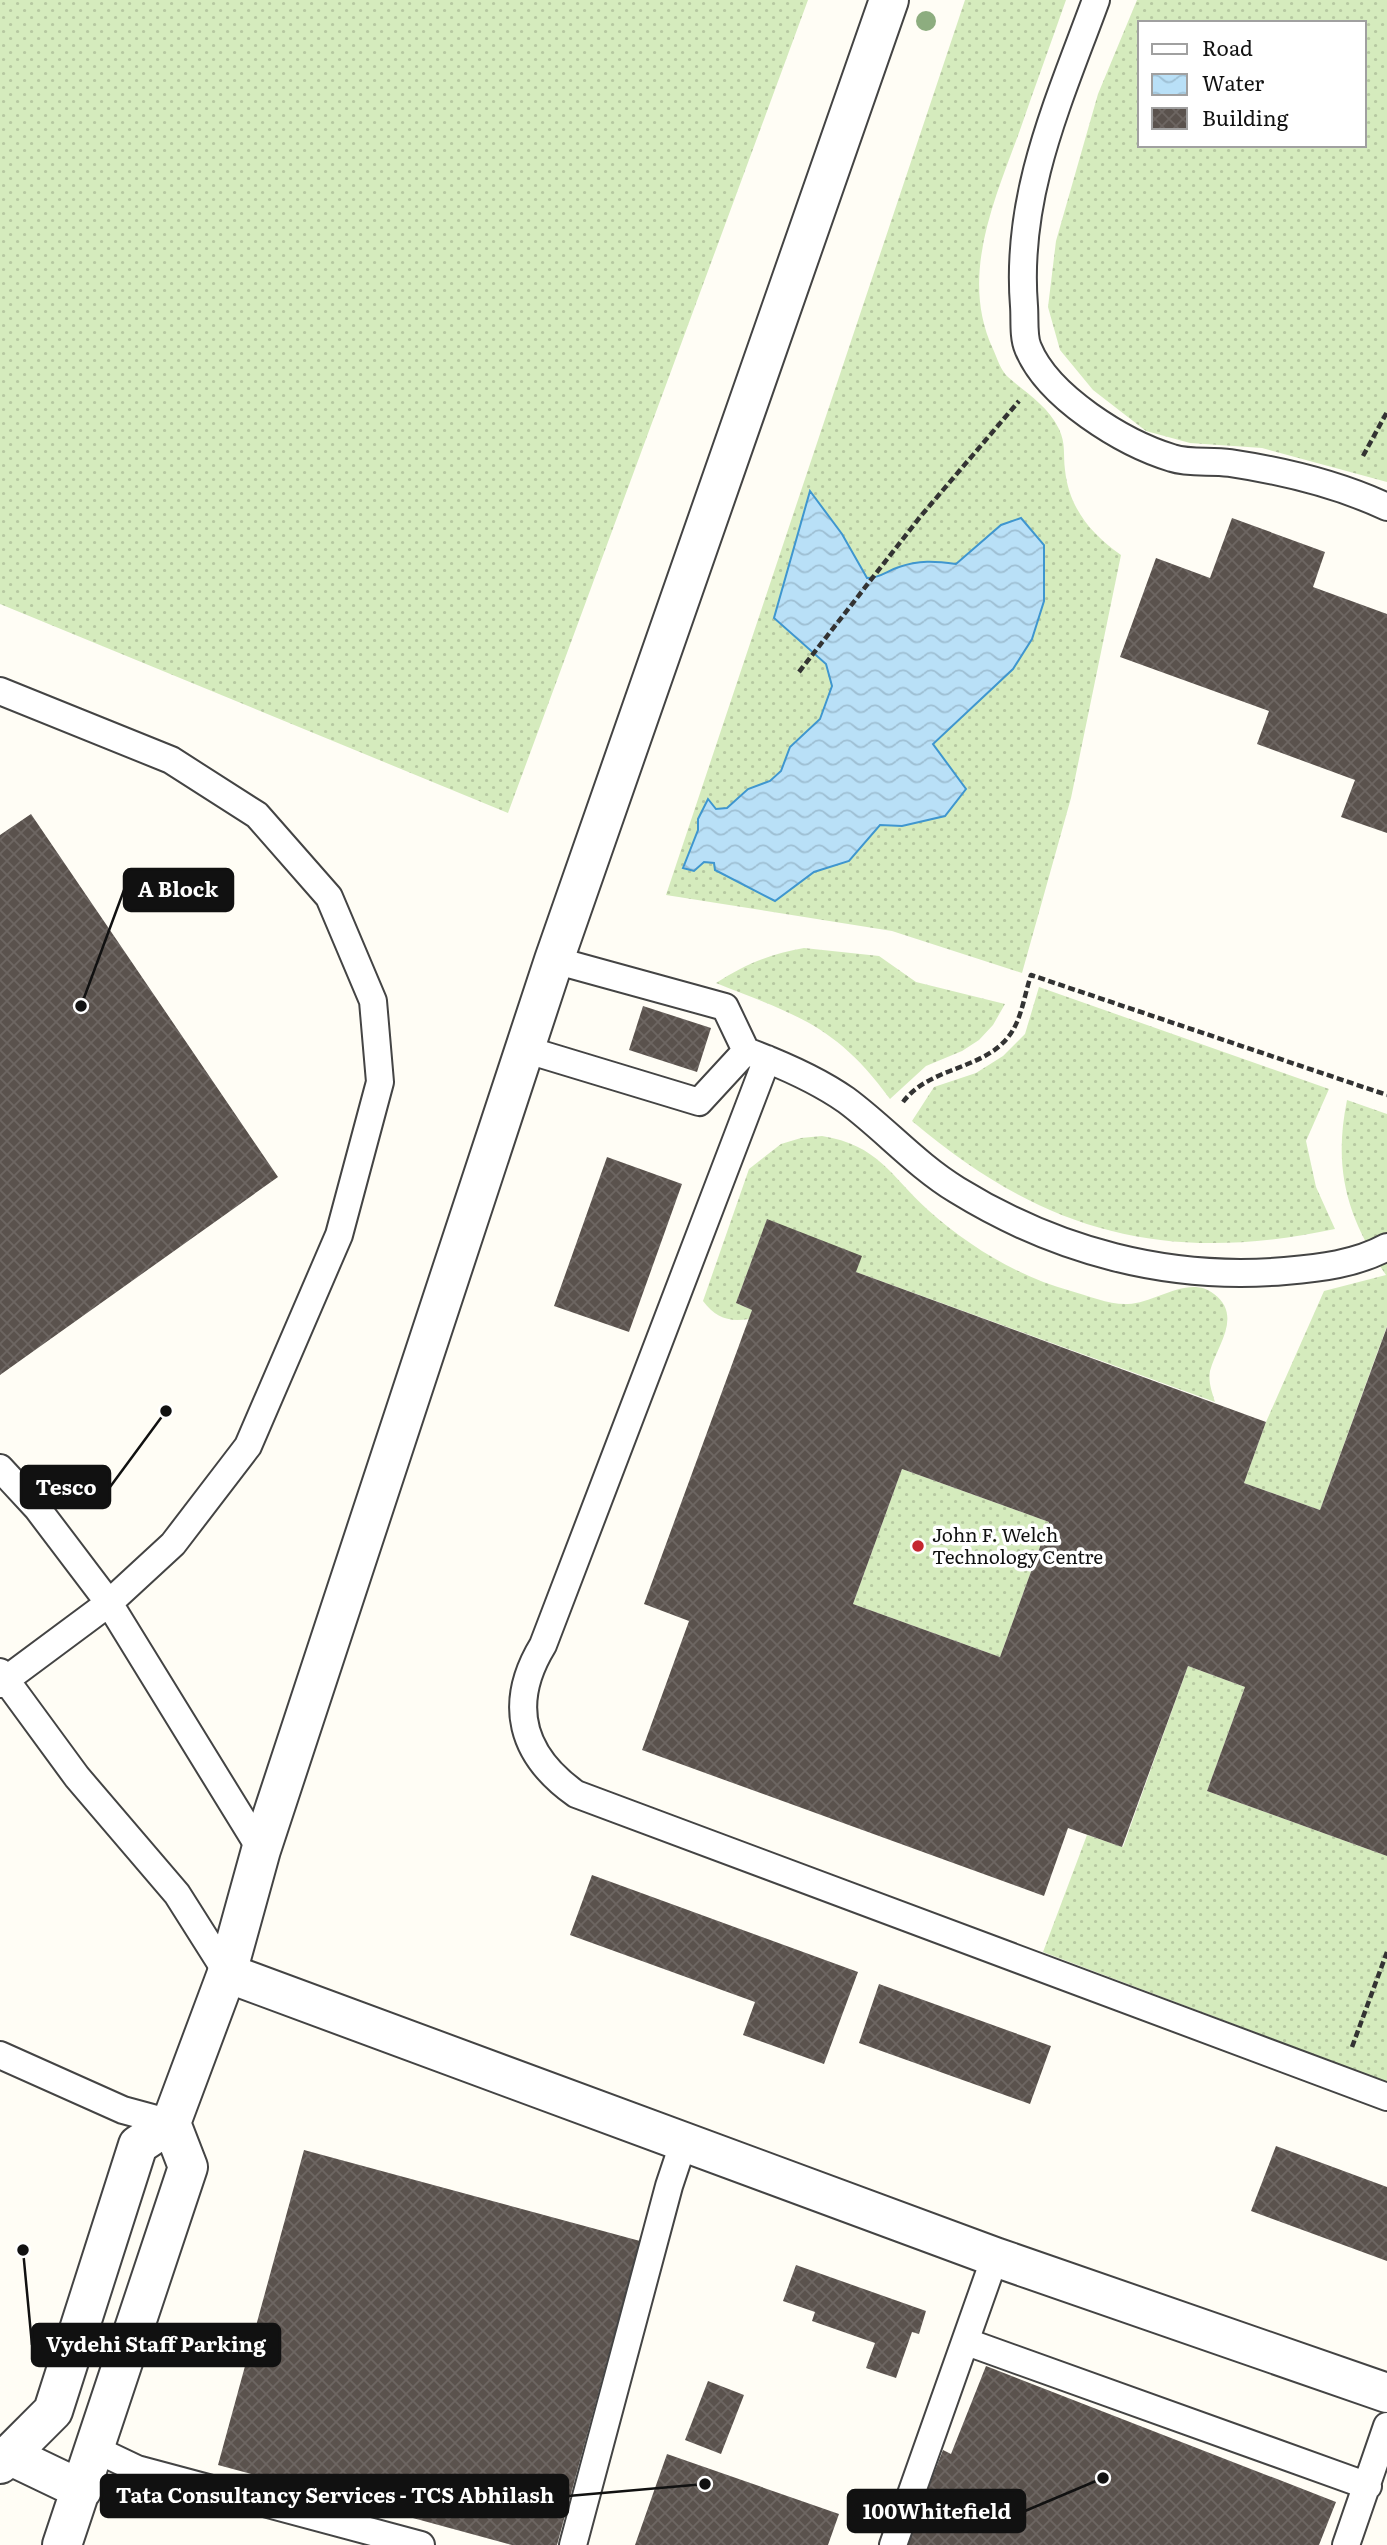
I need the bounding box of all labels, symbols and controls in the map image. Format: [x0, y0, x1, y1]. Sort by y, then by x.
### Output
legend [1138, 21, 1366, 147]
text: Road [1202, 31, 1253, 62]
text: Water [1202, 66, 1264, 97]
text: Building [1202, 101, 1289, 132]
callout: A Block [124, 869, 233, 911]
text: A Block [138, 872, 219, 903]
callout: Tesco [21, 1466, 110, 1508]
text: Tesco [35, 1470, 97, 1501]
place label: John F. Welch Technology Centre [932, 1520, 1103, 1570]
marker: John F. Welch Technology Centre [910, 1538, 926, 1554]
callout: Vydehi Staff Parking [32, 2324, 280, 2366]
text: Vydehi Staff Parking [46, 2327, 266, 2358]
callout: Tata Consultancy Services - TCS Abhilash [101, 2475, 568, 2517]
text: Tata Consultancy Services - TCS Abhilash [116, 2478, 554, 2509]
callout: 100Whitefield [848, 2490, 1025, 2532]
text: 100Whitefield [863, 2494, 1012, 2525]

